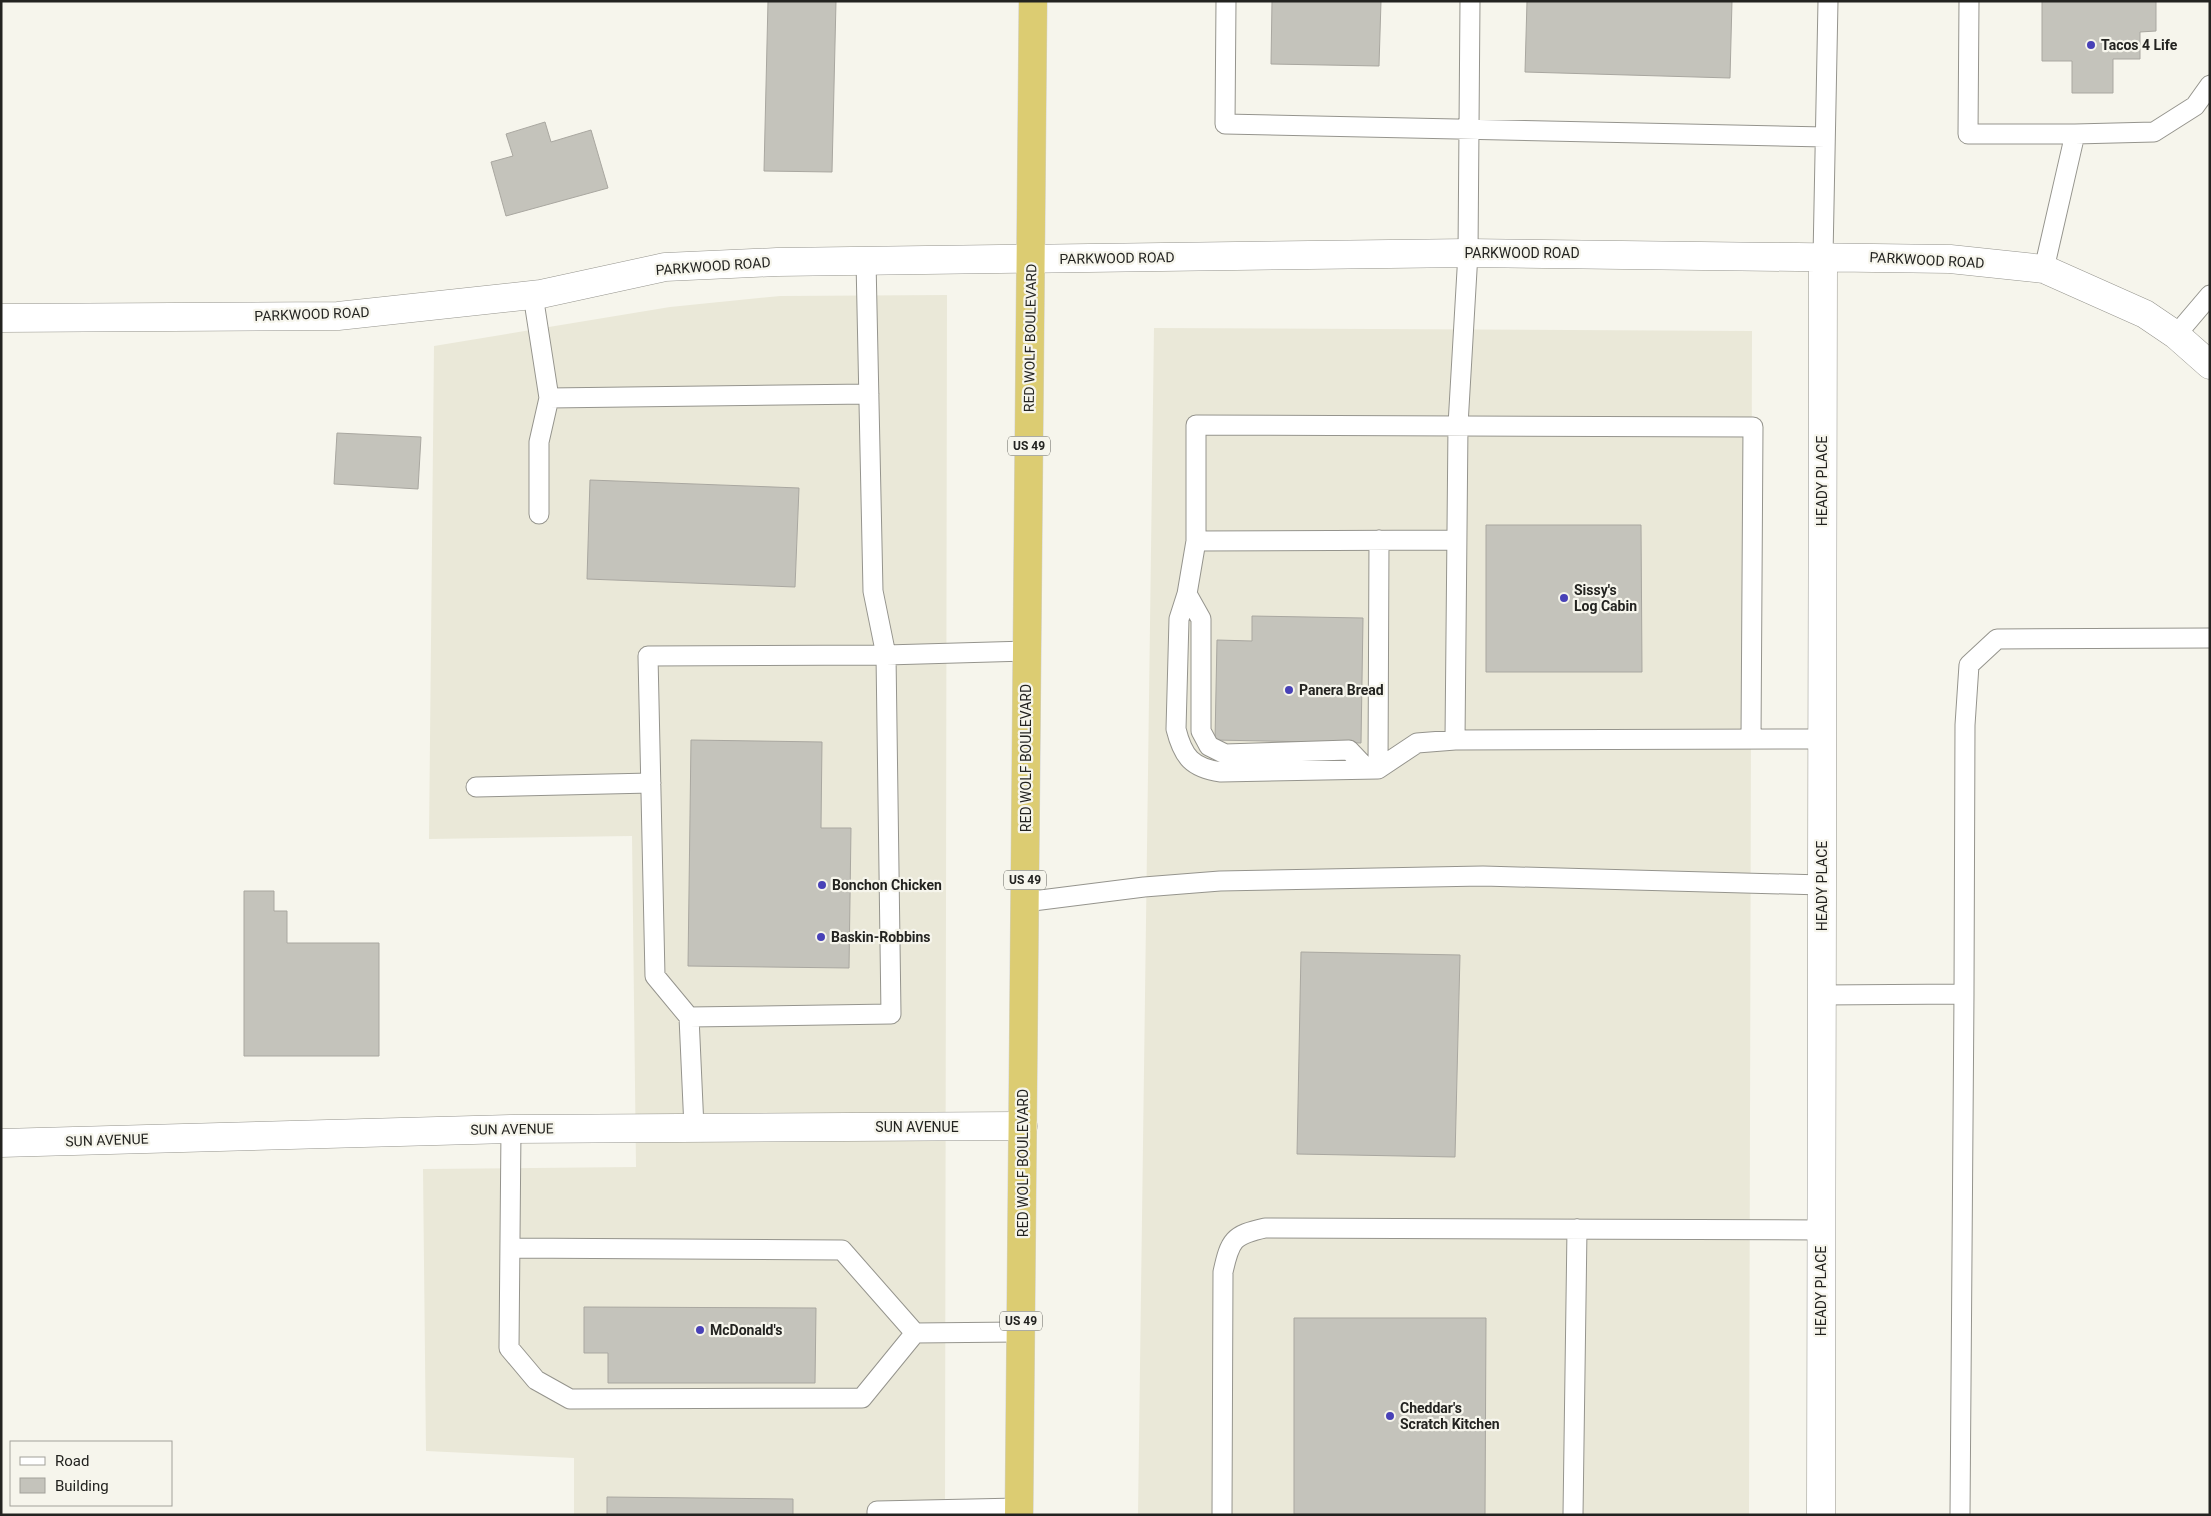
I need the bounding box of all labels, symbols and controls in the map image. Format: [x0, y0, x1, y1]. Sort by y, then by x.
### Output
place label: Tacos 4 Life [2101, 37, 2178, 53]
marker: Tacos 4 Life [2085, 39, 2097, 51]
street label: PARKWOOD ROAD [1464, 245, 1580, 261]
street label: PARKWOOD ROAD [1059, 249, 1175, 267]
street label: PARKWOOD ROAD [1869, 249, 1985, 271]
street label: PARKWOOD ROAD [655, 254, 771, 278]
street label: RED WOLF BOULEVARD [1021, 264, 1039, 412]
street label: PARKWOOD ROAD [254, 304, 370, 324]
road number: US 49 [1008, 436, 1050, 456]
street label: HEADY PLACE [1814, 436, 1830, 526]
place label: Sissy's Log Cabin [1574, 582, 1637, 614]
marker: Sissy's Log Cabin [1558, 592, 1570, 604]
place label: Panera Bread [1299, 682, 1384, 698]
street label: RED WOLF BOULEVARD [1018, 684, 1034, 832]
marker: Panera Bread [1283, 684, 1295, 696]
street label: HEADY PLACE [1814, 841, 1830, 931]
road number: US 49 [1004, 870, 1046, 890]
place label: Bonchon Chicken [832, 877, 942, 893]
marker: Bonchon Chicken [816, 879, 828, 891]
place label: Baskin-Robbins [831, 929, 931, 945]
marker: Baskin-Robbins [815, 931, 827, 943]
street label: RED WOLF BOULEVARD [1015, 1089, 1031, 1237]
street label: SUN AVENUE [875, 1119, 959, 1135]
street label: SUN AVENUE [470, 1120, 554, 1138]
street label: SUN AVENUE [65, 1131, 149, 1149]
street label: HEADY PLACE [1813, 1246, 1829, 1336]
road number: US 49 [1000, 1312, 1042, 1330]
place label: McDonald's [710, 1322, 782, 1338]
marker: McDonald's [694, 1324, 706, 1336]
place label: Cheddar's Scratch Kitchen [1400, 1400, 1500, 1432]
marker: Cheddar's Scratch Kitchen [1384, 1410, 1396, 1422]
legend [10, 1441, 172, 1506]
text: Road [55, 1452, 89, 1470]
text: Building [55, 1477, 109, 1495]

